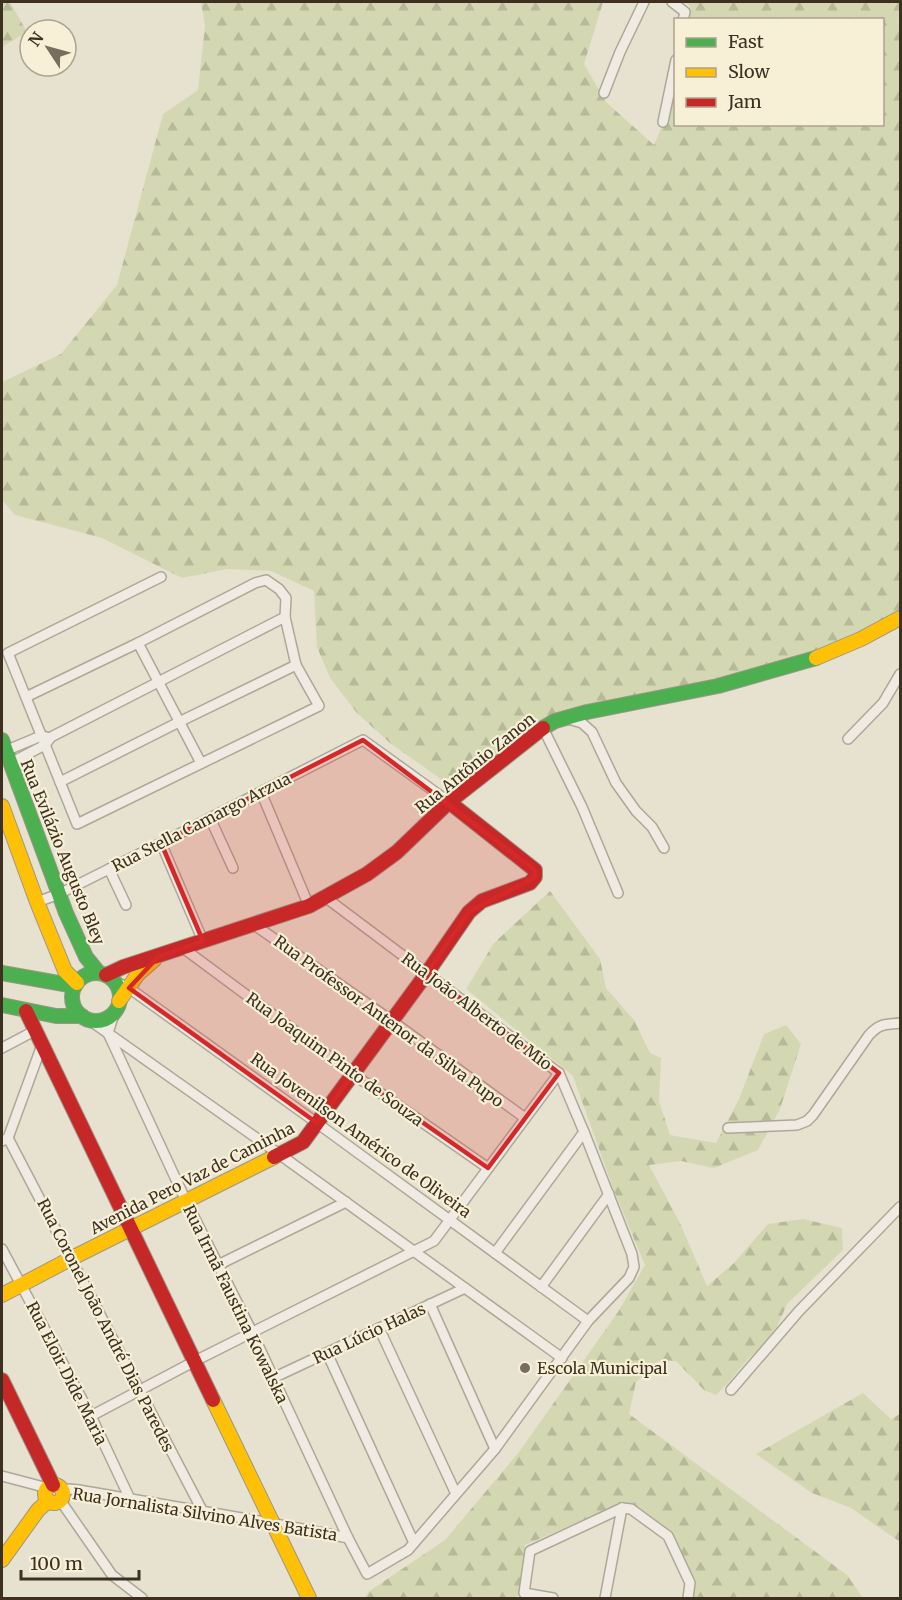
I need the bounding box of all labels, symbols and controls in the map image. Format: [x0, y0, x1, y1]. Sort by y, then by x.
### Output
north arrow [18, 18, 78, 78]
legend [674, 18, 884, 126]
text: N [24, 28, 48, 50]
text: Fast [728, 30, 764, 53]
text: Slow [728, 60, 771, 83]
text: Jam [727, 90, 762, 113]
street label: Rua Antônio Zanon [411, 708, 539, 818]
street label: Rua Evilázio Augusto Bley [17, 756, 110, 948]
street label: Rua Stella Camargo Arzua [108, 768, 294, 876]
street label: Rua Professor Antenor da Silva Pupo [270, 931, 508, 1111]
street label: Rua João Alberto de Mio [398, 948, 556, 1074]
street label: Rua Joaquim Pinto de Souza [242, 988, 428, 1130]
street label: Rua Jovenilson Américo de Oliveira [247, 1048, 476, 1222]
street label: Avenida Pero Vaz de Caminha [86, 1118, 298, 1239]
street label: Rua Coronel João André Dias Paredes [33, 1195, 179, 1455]
street label: Rua Irmã Faustina Kowalska [179, 1202, 293, 1407]
street label: Rua Eloir Dide Maria [22, 1298, 112, 1448]
street label: Rua Lúcio Halas [309, 1298, 429, 1368]
place label: Escola Municipal [537, 1358, 668, 1378]
marker: Escola Municipal [518, 1361, 532, 1375]
street label: Rua Jornalista Silvino Alves Batista [71, 1483, 339, 1545]
scale bar [21, 1543, 140, 1581]
text: 100 m [30, 1552, 83, 1575]

